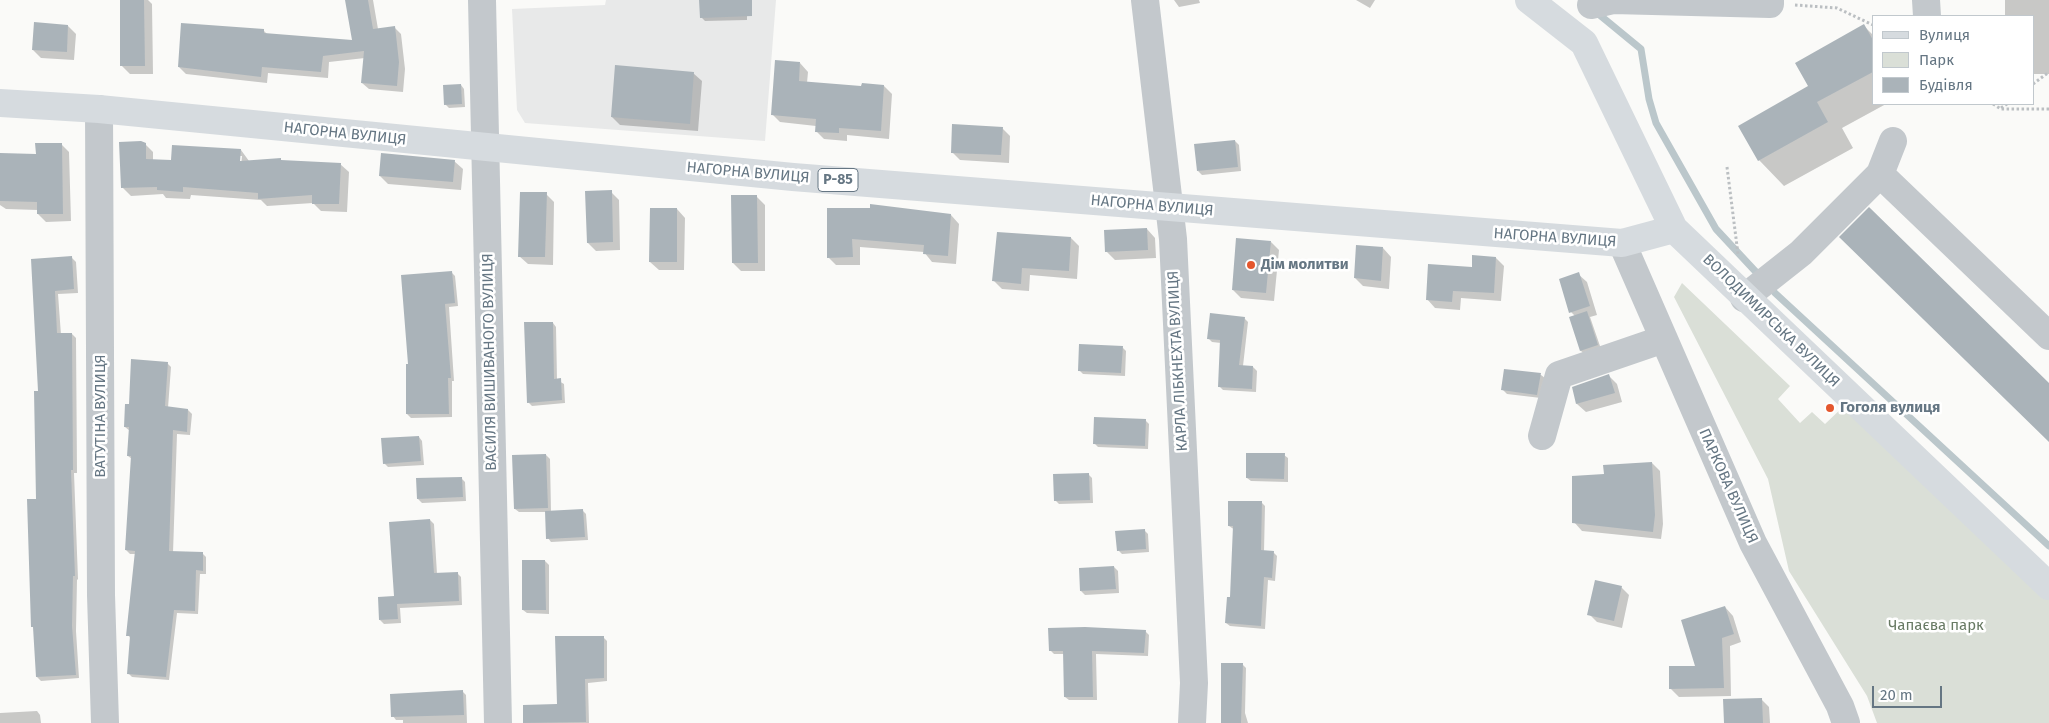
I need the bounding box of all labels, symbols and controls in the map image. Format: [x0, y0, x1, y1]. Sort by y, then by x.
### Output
legend [1872, 15, 2034, 105]
text: Вулиця [1919, 26, 1970, 44]
text: Парк [1919, 51, 1954, 69]
text: Будівля [1919, 76, 1973, 94]
street label: НАГОРНА ВУЛИЦЯ [283, 119, 407, 149]
street label: НАГОРНА ВУЛИЦЯ [686, 159, 810, 187]
road number: Р-85 [818, 168, 858, 192]
street label: НАГОРНА ВУЛИЦЯ [1090, 192, 1214, 220]
street label: НАГОРНА ВУЛИЦЯ [1493, 225, 1617, 251]
street label: ВОЛОДИМИРСЬКА ВУЛИЦЯ [1699, 251, 1843, 391]
street label: ВАСИЛЯ ВИШИВАНОГО ВУЛИЦЯ [479, 253, 501, 471]
place label: Дім молитви [1261, 256, 1349, 274]
marker: Дім молитви [1245, 259, 1257, 271]
street label: КАРЛА ЛІБКНЕХТА ВУЛИЦЯ [1164, 270, 1192, 452]
street label: ВАТУТІНА ВУЛИЦЯ [92, 354, 110, 478]
place label: Гоголя вулиця [1840, 399, 1940, 417]
marker: Гоголя вулиця [1824, 402, 1836, 414]
street label: ПАРКОВА ВУЛИЦЯ [1695, 426, 1761, 546]
park label: Чапаєва парк [1888, 617, 1984, 635]
scale bar [1874, 676, 1944, 708]
text: 20 m [1880, 686, 1913, 704]

